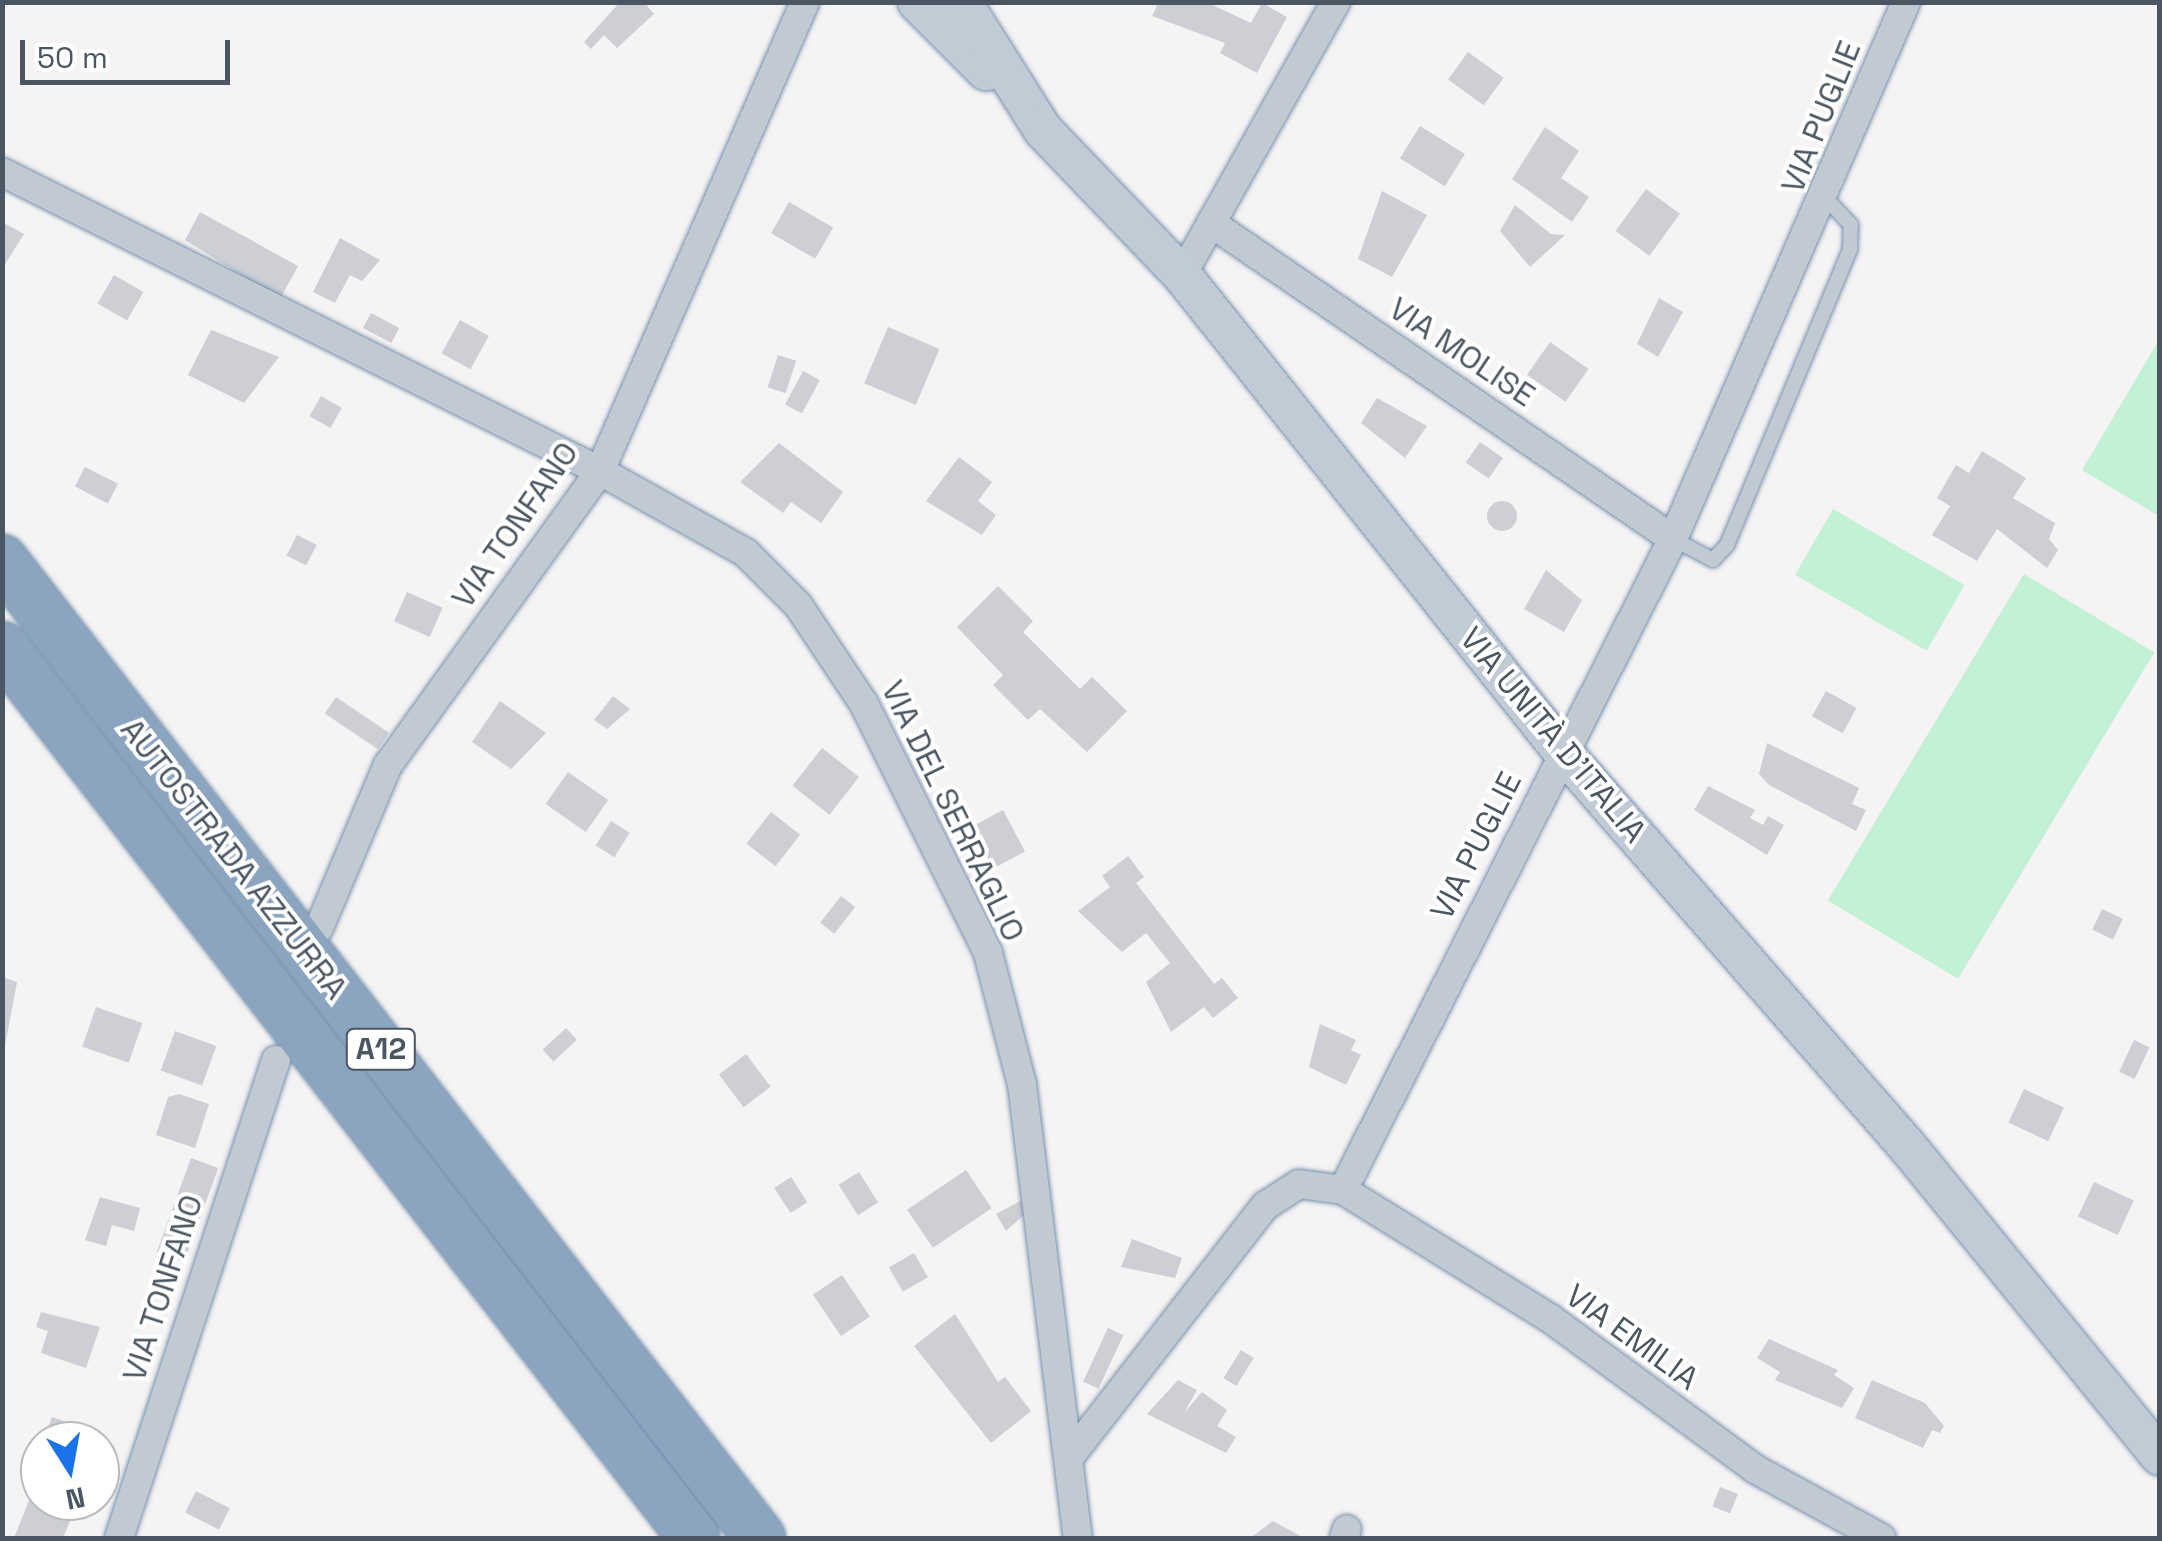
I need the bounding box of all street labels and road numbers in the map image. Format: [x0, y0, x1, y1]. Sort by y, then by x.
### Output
street label: VIA PUGLIE [1773, 35, 1869, 199]
street label: VIA MOLISE [1382, 289, 1542, 415]
street label: VIA TONFANO [443, 434, 587, 616]
street label: VIA UNITÀ D'ITALIA [1452, 619, 1654, 851]
street label: VIA DEL SERRAGLIO [873, 674, 1033, 948]
street label: AUTOSTRADA AZZURRA [112, 711, 356, 1007]
street label: VIA PUGLIE [1422, 766, 1530, 926]
road number: A12 [344, 1024, 418, 1074]
street label: VIA TONFANO [115, 1189, 211, 1387]
street label: VIA EMILIA [1558, 1276, 1706, 1398]

